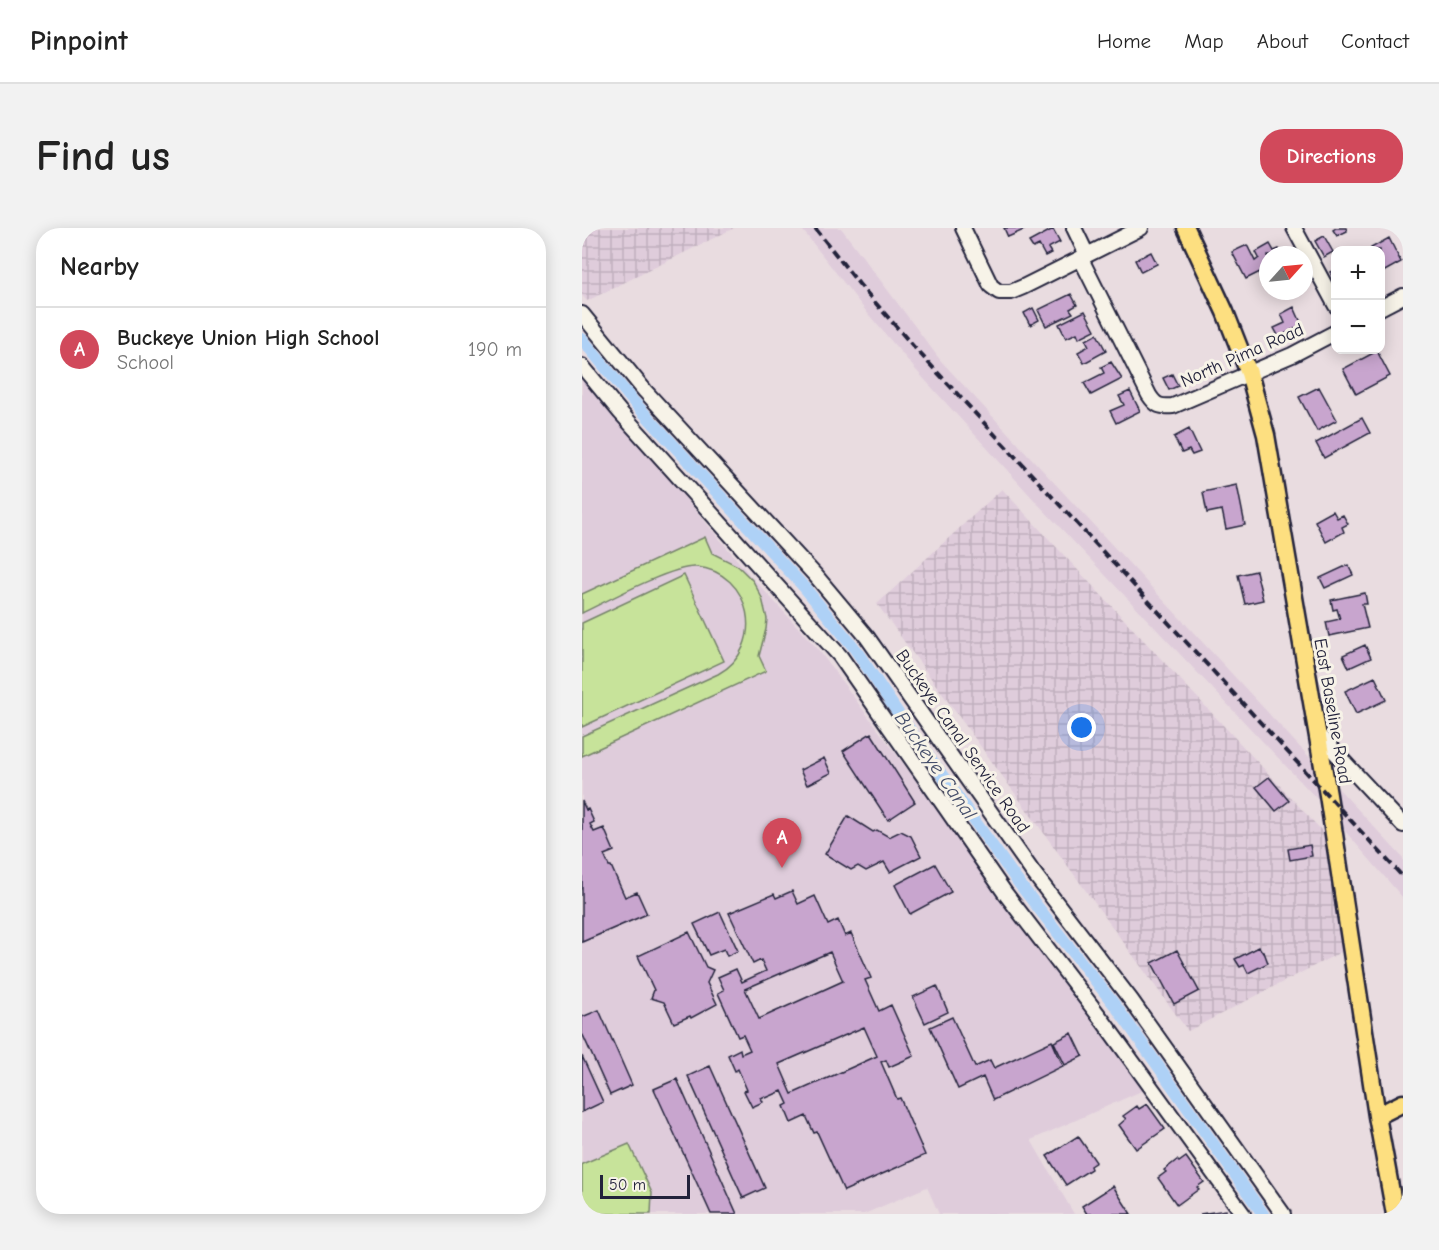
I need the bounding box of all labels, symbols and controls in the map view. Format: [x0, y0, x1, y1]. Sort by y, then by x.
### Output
text: Pinpoint [30, 25, 128, 57]
text: Home [1097, 29, 1151, 53]
text: Map [1184, 29, 1224, 53]
text: About [1257, 29, 1308, 53]
text: Contact [1341, 29, 1409, 53]
button: Directions [1260, 129, 1403, 183]
text: Find us [36, 132, 170, 181]
north arrow [1259, 246, 1313, 300]
map controls [1331, 246, 1385, 354]
button: + [1331, 246, 1385, 300]
text: Nearby [60, 252, 139, 282]
button: − [1331, 300, 1385, 354]
street label: North Pima Road [1177, 319, 1307, 392]
text: Buckeye Union High School [117, 325, 379, 351]
text: A [74, 338, 85, 361]
text: 190 m [468, 338, 522, 361]
text: School [117, 351, 174, 374]
street label: East Baseline Road [1309, 637, 1356, 786]
street label: Buckeye Canal Service Road [891, 645, 1035, 837]
water label: Buckeye Canal [890, 706, 982, 824]
your location [1067, 713, 1096, 742]
pin: A [762, 818, 802, 868]
scale bar [600, 1172, 690, 1200]
text: 50 m [609, 1176, 646, 1194]

